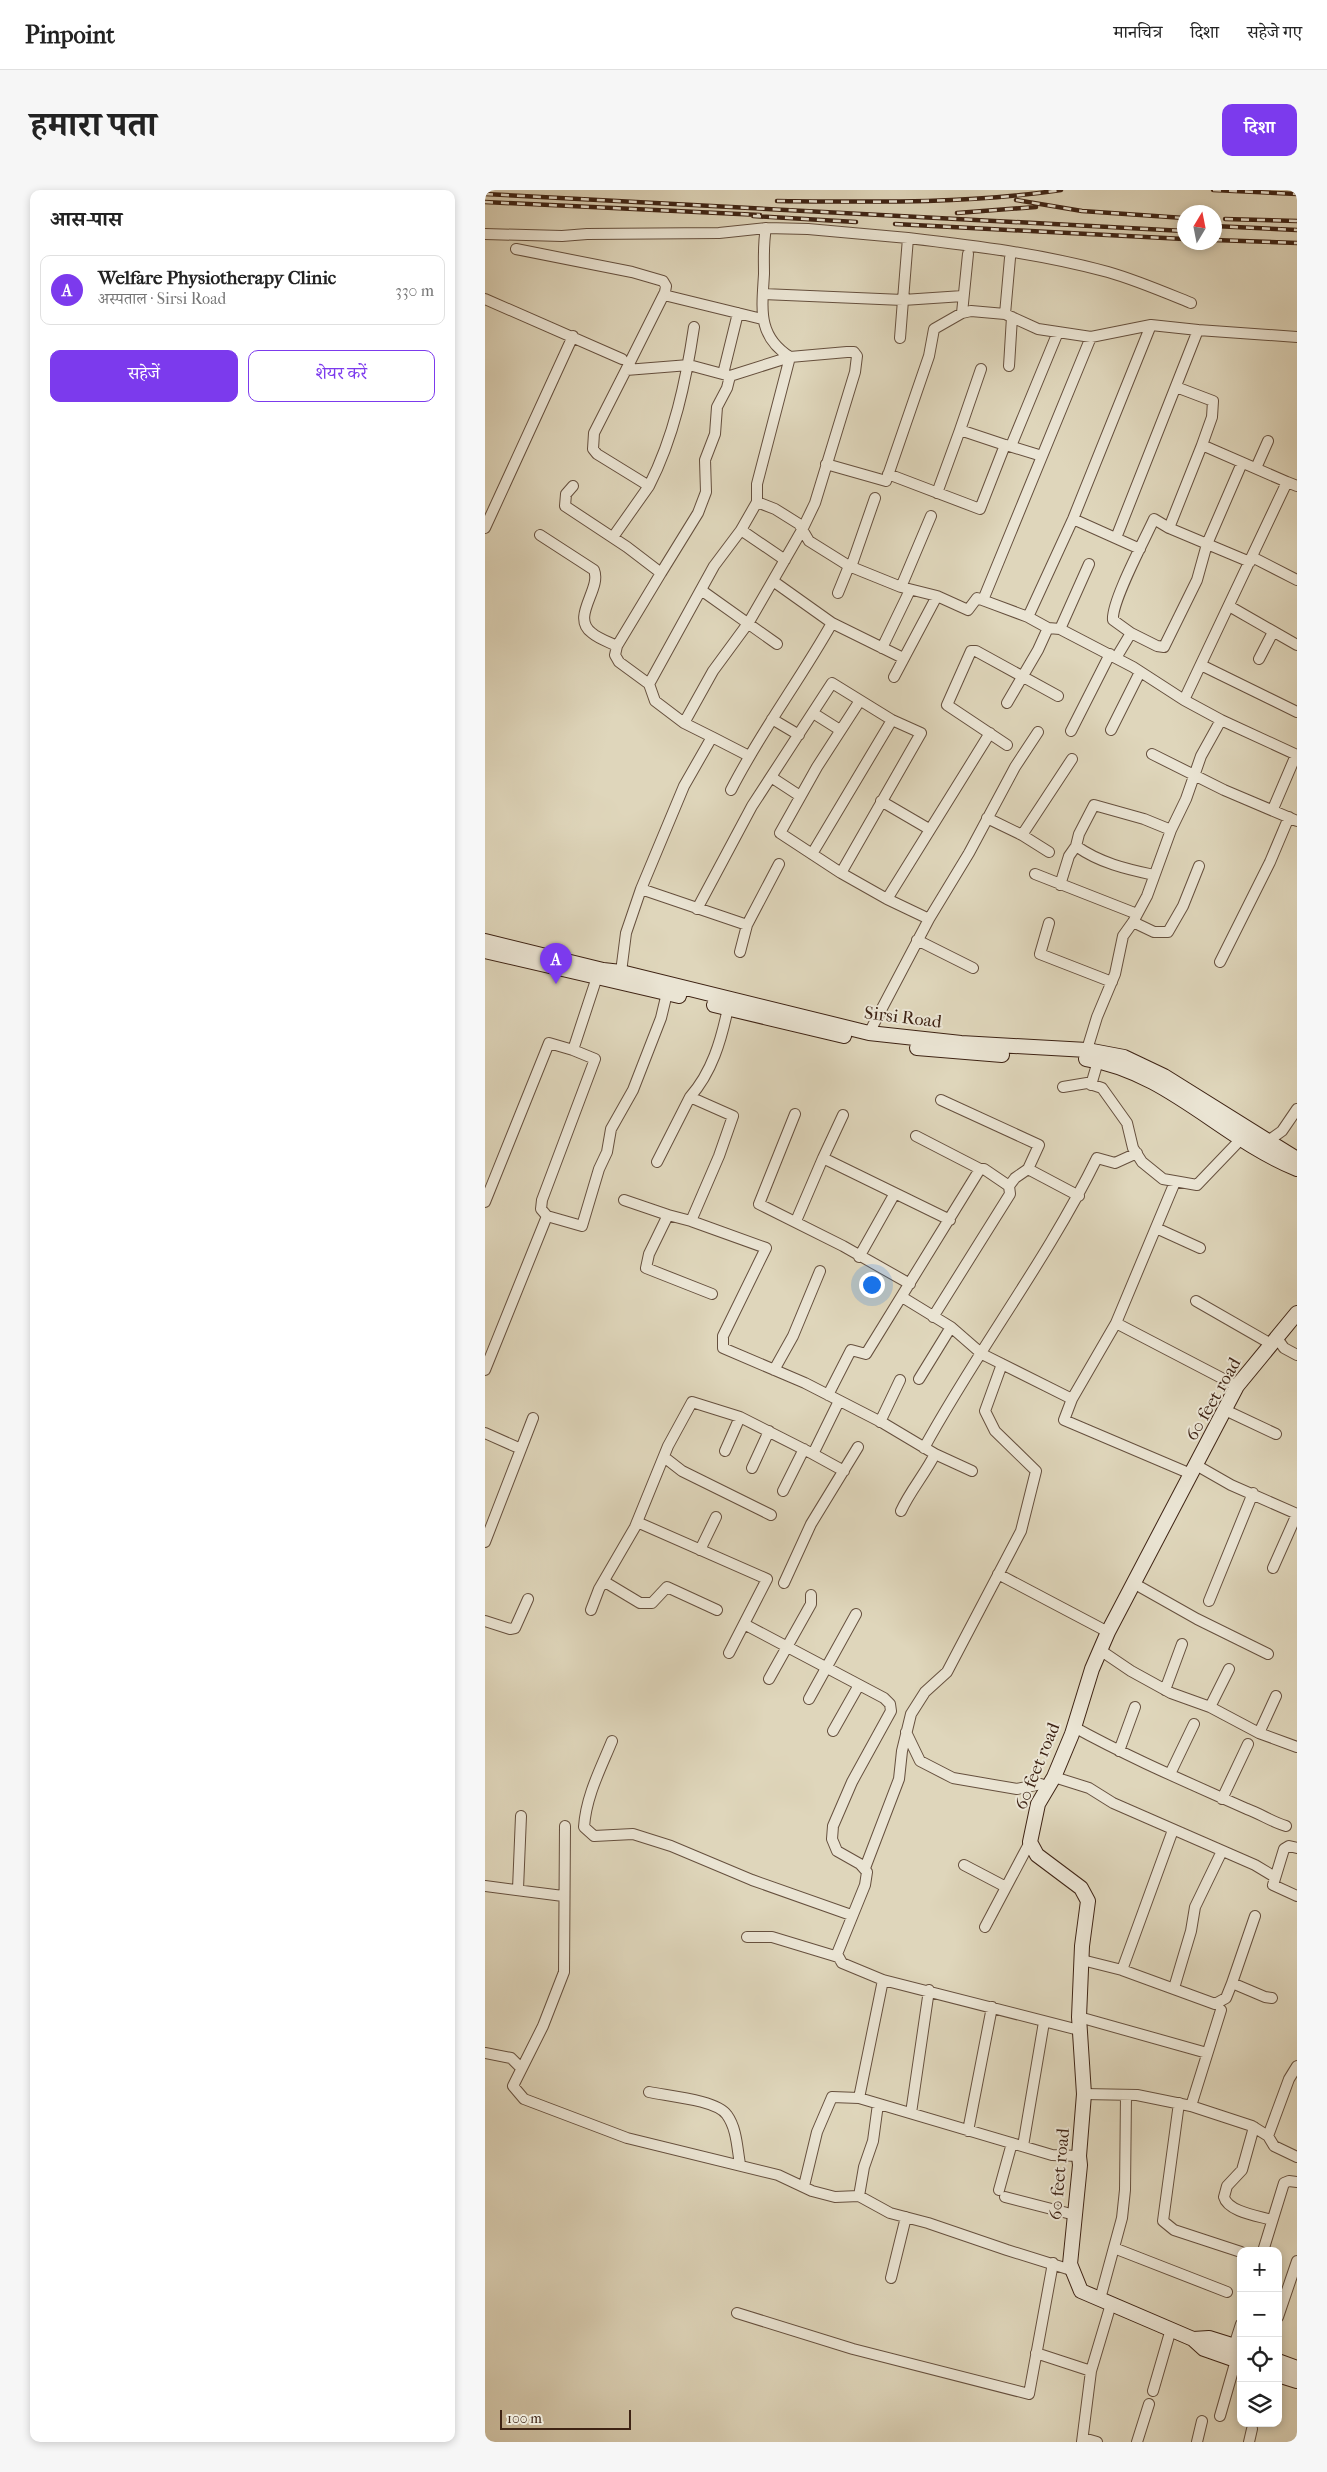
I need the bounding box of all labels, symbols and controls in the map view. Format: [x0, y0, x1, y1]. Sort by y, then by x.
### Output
text: Pinpoint [25, 21, 115, 49]
text: मानचित्र [1114, 22, 1162, 43]
text: दिशा [1190, 22, 1219, 43]
text: सहेजे गए [1247, 22, 1302, 43]
text: हमारा पता [30, 104, 157, 145]
button: दिशा [1222, 104, 1297, 156]
north arrow [1177, 205, 1222, 250]
text: आस-पास [50, 207, 122, 231]
text: Welfare Physiotherapy Clinic [98, 267, 336, 289]
text: A [62, 281, 72, 300]
text: 330 m [395, 281, 434, 300]
text: अस्पताल · Sirsi Road [98, 289, 226, 308]
button: सहेजें [50, 350, 238, 402]
button: शेयर करें [248, 350, 435, 402]
pin: A [540, 943, 572, 984]
street label: Sirsi Road [863, 1002, 943, 1033]
your location [859, 1272, 885, 1298]
street label: 60 feet road [1181, 1354, 1246, 1444]
street label: 60 feet road [1010, 1719, 1065, 1813]
street label: 60 feet road [1045, 2127, 1074, 2221]
map controls [1237, 2247, 1282, 2427]
button: + [1237, 2247, 1282, 2292]
button: − [1237, 2292, 1282, 2337]
button: locate [1237, 2337, 1282, 2382]
button: layers [1237, 2382, 1282, 2427]
scale bar [500, 2407, 631, 2430]
text: 100 m [507, 2410, 542, 2427]

